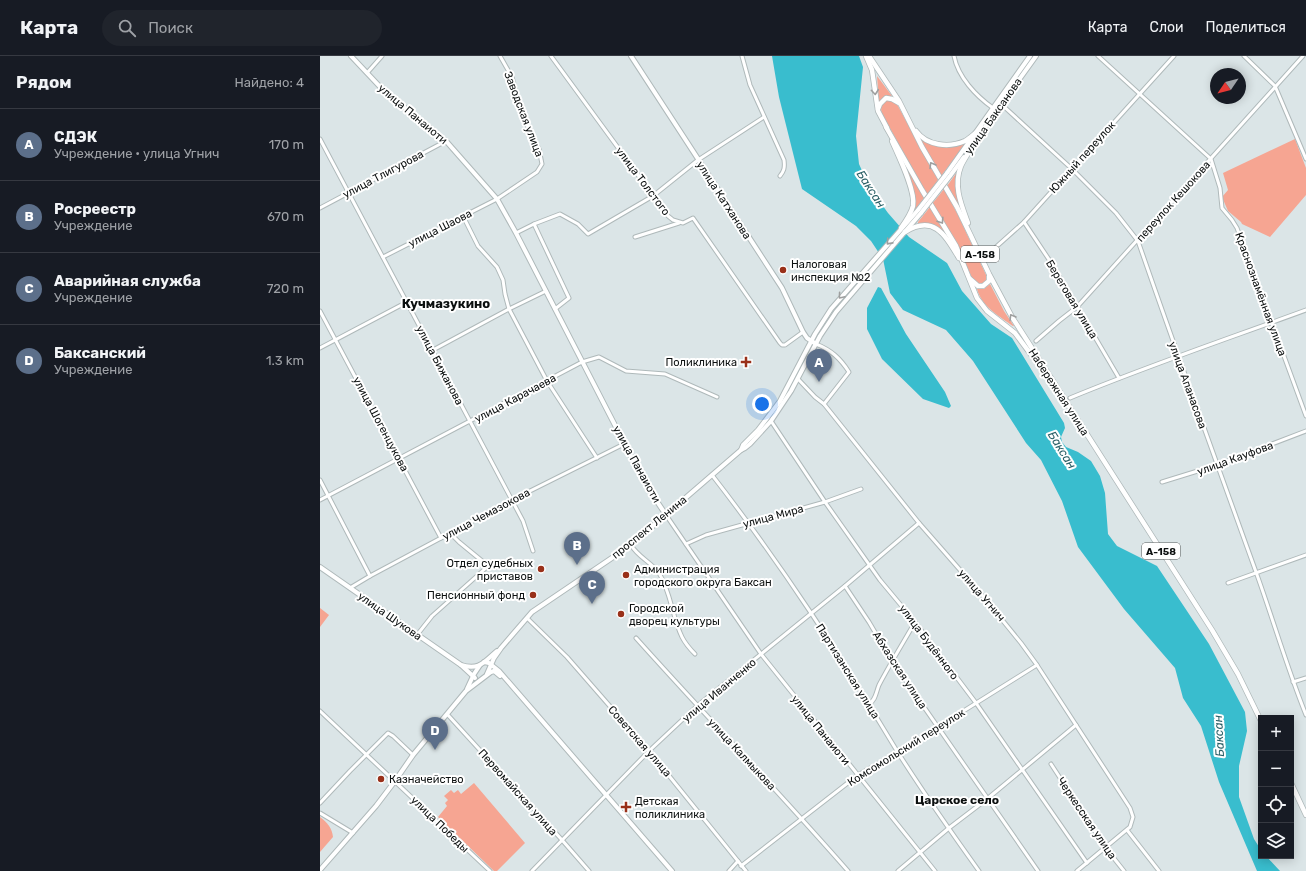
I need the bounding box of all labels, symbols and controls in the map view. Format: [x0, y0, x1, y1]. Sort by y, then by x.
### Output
search box [102, 10, 382, 46]
text: Карта [20, 16, 78, 39]
icon: search [116, 17, 138, 39]
text: Поиск [148, 19, 193, 37]
text: Карта [1088, 19, 1128, 36]
text: Слои [1150, 19, 1184, 36]
text: Поделиться [1206, 19, 1286, 36]
north arrow [1210, 68, 1246, 104]
street label: Заводская улица [501, 70, 546, 159]
text: Рядом [16, 72, 72, 92]
text: Найдено: 4 [235, 75, 304, 90]
street label: улица Баксанова [962, 75, 1025, 157]
street label: улица Панаиоти [375, 82, 450, 147]
one-way arrow [871, 89, 880, 95]
street label: Южный переулок [1047, 119, 1118, 196]
text: СДЭК [54, 128, 97, 146]
text: A [24, 137, 34, 152]
text: 170 m [269, 137, 304, 152]
street label: улица Толстого [613, 145, 673, 218]
text: Учреждение · улица Угнич [54, 146, 219, 161]
street label: улица Тлигурова [341, 148, 426, 201]
street label: переулок Кешокова [1134, 158, 1213, 244]
street label: улица Катханова [694, 159, 754, 242]
one-way arrow [930, 162, 937, 169]
water label: Баксан [854, 168, 889, 211]
text: Росреестр [54, 200, 136, 218]
street label: улица Шаова [406, 207, 474, 250]
text: B [24, 209, 34, 224]
text: 670 m [267, 209, 304, 224]
one-way arrow [936, 217, 944, 224]
text: Учреждение [54, 218, 132, 233]
street label: Краснознамённая улица [1232, 231, 1289, 358]
one-way arrow [886, 237, 894, 245]
road number: А-158 [961, 246, 999, 262]
place label: Налоговая инспекция №2 [791, 258, 870, 284]
street label: Береговая улица [1043, 258, 1100, 341]
marker: Налоговая инспекция №2 [778, 265, 788, 275]
text: Аварийная служба [54, 272, 201, 290]
text: C [24, 281, 34, 296]
text: 720 m [267, 281, 304, 296]
text: Учреждение [54, 290, 132, 305]
one-way arrow [839, 291, 846, 299]
district label: Кучмазукино [402, 296, 490, 311]
one-way arrow [1009, 314, 1017, 321]
street label: улица Бижанова [413, 323, 466, 407]
street label: улица Апанасова [1166, 340, 1209, 430]
text: Баксанский [54, 344, 146, 362]
street label: Набережная улица [1026, 346, 1092, 438]
pin: A [806, 349, 832, 382]
text: D [24, 353, 34, 368]
text: 1.3 km [266, 353, 304, 368]
place label: Поликлиника [666, 356, 737, 369]
marker: Поликлиника [740, 356, 752, 368]
text: Учреждение [54, 362, 132, 377]
street label: улица Карачаева [472, 371, 558, 425]
street label: улица Шогенцукова [350, 375, 411, 474]
your location [752, 394, 772, 414]
street label: улица Панаиоти [610, 423, 663, 505]
water label: Баксан [1045, 429, 1079, 472]
street label: улица Кауфова [1195, 439, 1275, 478]
street label: улица Чемазокова [440, 486, 532, 543]
street label: проспект Ленина [609, 493, 689, 562]
street label: улица Мира [741, 502, 805, 531]
pin: B [564, 532, 590, 565]
road number: А-158 [1142, 543, 1180, 559]
place label: Отдел судебных приставов [446, 557, 533, 583]
place label: Администрация городского округа Баксан [634, 563, 772, 589]
marker: Отдел судебных приставов [536, 564, 546, 574]
street label: улица Угнич [956, 567, 1008, 624]
marker: Администрация городского округа Баксан [621, 570, 631, 580]
pin: C [579, 571, 605, 604]
place label: Пенсионный фонд [427, 589, 525, 602]
street label: улица Шукова [355, 590, 424, 643]
marker: Пенсионный фонд [528, 590, 538, 600]
place label: Городской дворец культуры [629, 602, 720, 628]
street label: улица Будённого [896, 602, 961, 682]
marker: Городской дворец культуры [616, 609, 626, 619]
street label: Партизанская улица [813, 621, 882, 721]
street label: Абхазская улица [870, 629, 929, 711]
street label: улица Иванченко [680, 656, 759, 725]
street label: улица Панаиоти [788, 693, 853, 768]
street label: Советская улица [605, 703, 674, 780]
street label: Комсомольский переулок [845, 706, 967, 789]
water label: Баксан [1211, 714, 1227, 757]
map controls [1258, 715, 1294, 859]
button: + [1258, 715, 1294, 751]
street label: улица Калмыкова [705, 716, 778, 793]
pin: D [422, 717, 448, 750]
street label: Первомайская улица [475, 746, 560, 838]
button: − [1258, 751, 1294, 787]
place label: Казначейство [389, 773, 464, 786]
marker: Казначейство [376, 774, 386, 784]
street label: Черкесская улица [1054, 775, 1119, 862]
button: locate [1258, 787, 1294, 823]
street label: улица Победы [408, 793, 471, 855]
district label: Царское село [915, 793, 999, 807]
place label: Детская поликлиника [635, 795, 705, 821]
marker: Детская поликлиника [620, 801, 632, 813]
button: layers [1258, 823, 1294, 859]

